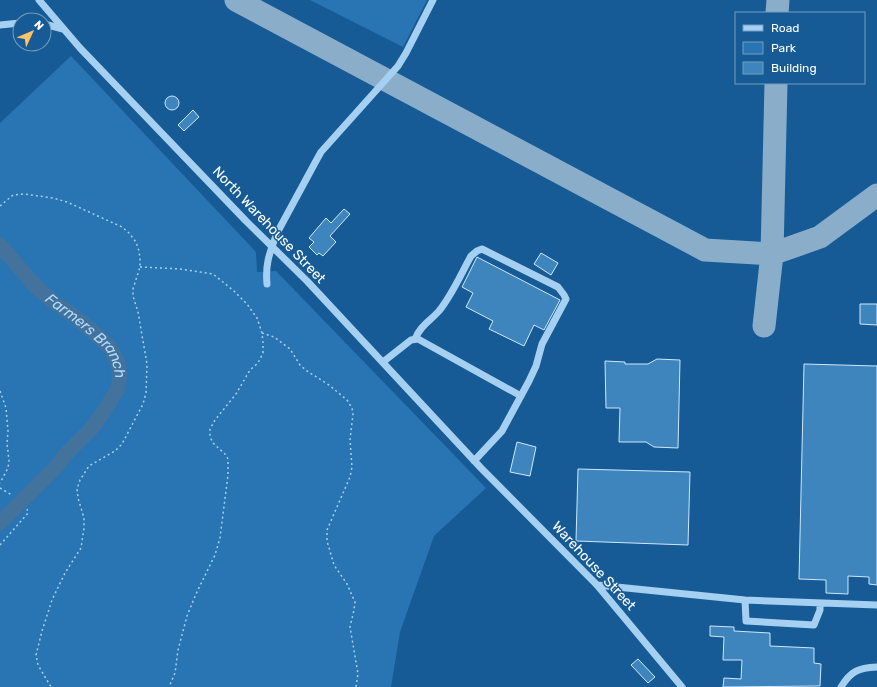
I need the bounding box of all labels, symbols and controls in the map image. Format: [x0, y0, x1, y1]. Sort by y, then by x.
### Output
north arrow [12, 12, 52, 52]
legend [735, 12, 865, 84]
text: N [31, 18, 46, 33]
text: Road [771, 21, 799, 35]
text: Park [771, 41, 797, 55]
text: Building [771, 61, 817, 75]
street label: North Warehouse Street [209, 163, 330, 287]
water label: Farmers Branch [42, 290, 129, 380]
street label: Warehouse Street [548, 518, 640, 614]

